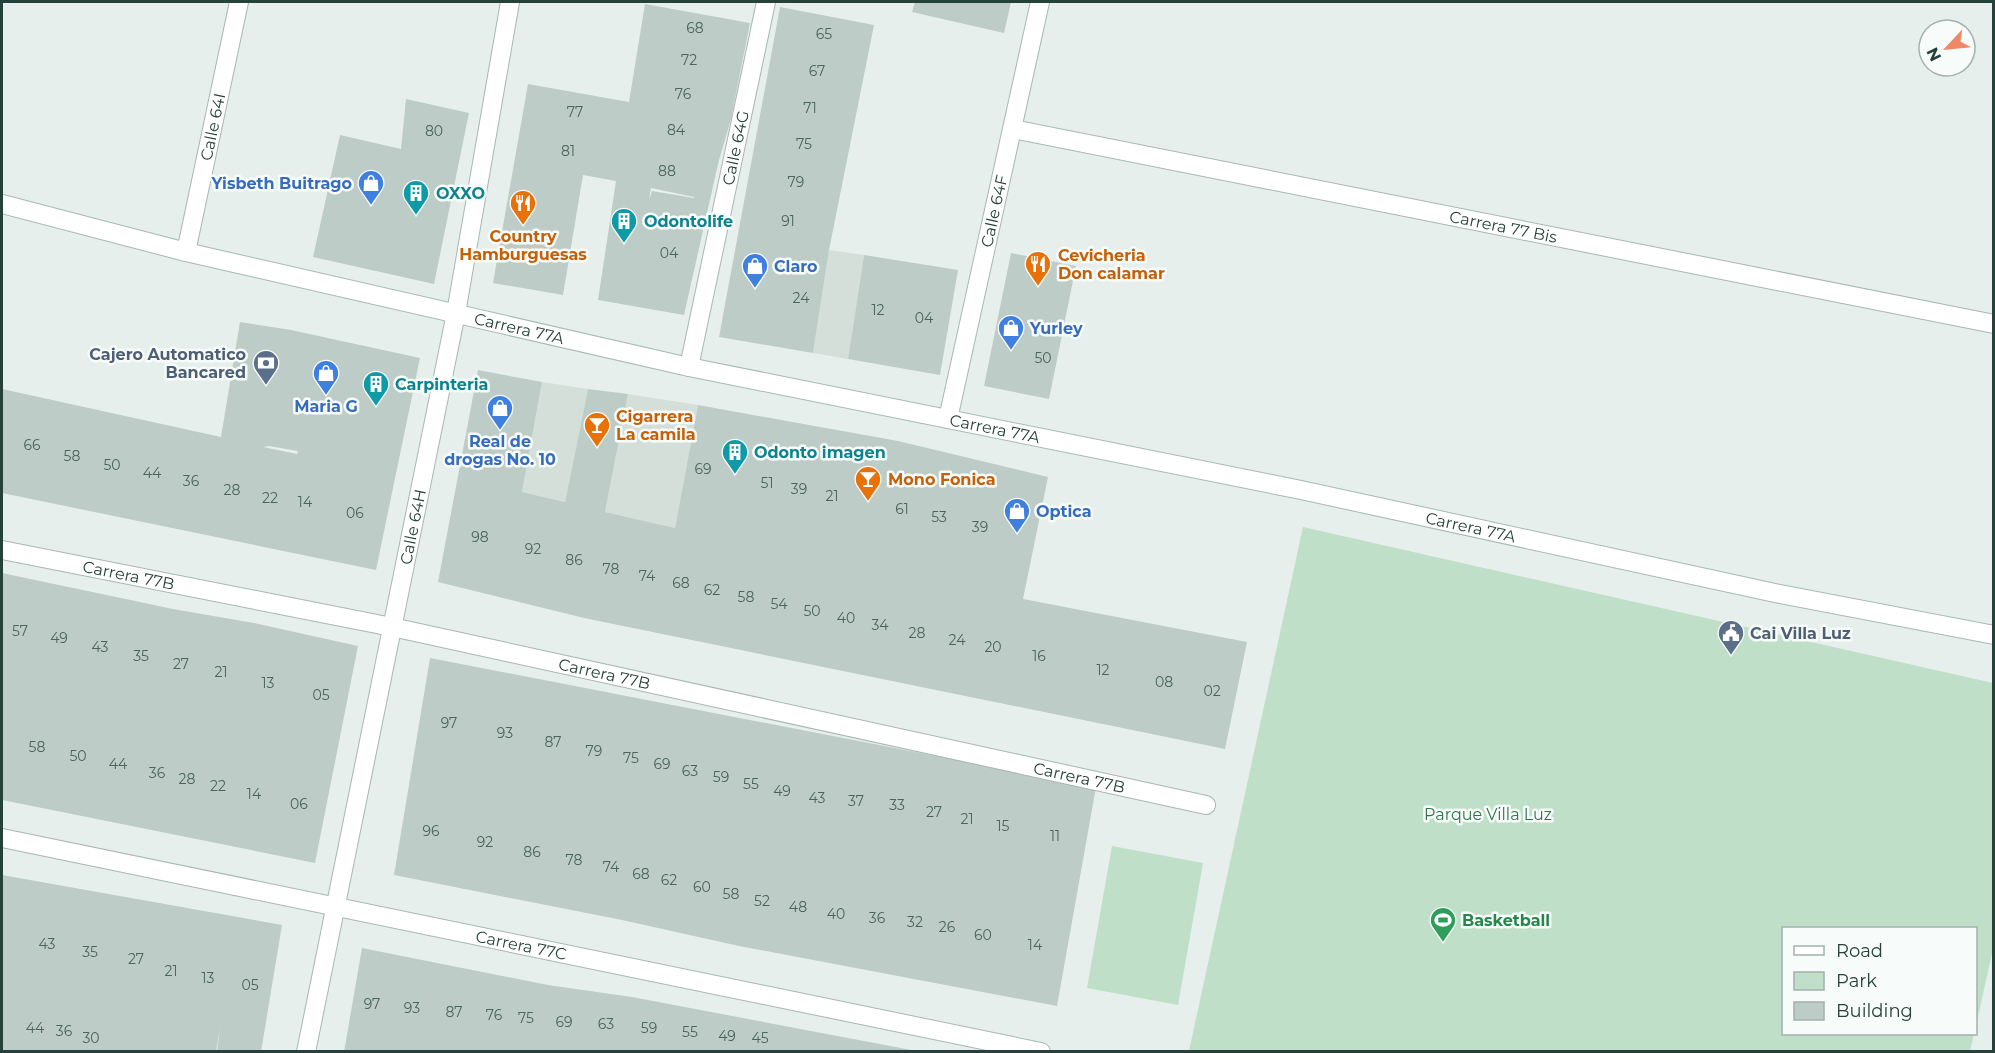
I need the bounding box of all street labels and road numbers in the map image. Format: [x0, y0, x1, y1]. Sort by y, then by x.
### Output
street label: Calle 64I [197, 91, 229, 162]
street label: Calle 64G [719, 109, 753, 187]
street label: Calle 64F [977, 173, 1012, 249]
street label: Carrera 77 Bis [1448, 207, 1559, 247]
street label: Carrera 77A [472, 309, 566, 348]
street label: Carrera 77A [948, 411, 1042, 447]
street label: Calle 64H [396, 487, 430, 566]
street label: Carrera 77A [1424, 508, 1518, 546]
street label: Carrera 77B [81, 557, 176, 594]
street label: Carrera 77B [557, 655, 652, 693]
street label: Carrera 77B [1032, 759, 1127, 797]
street label: Carrera 77C [474, 927, 568, 964]

